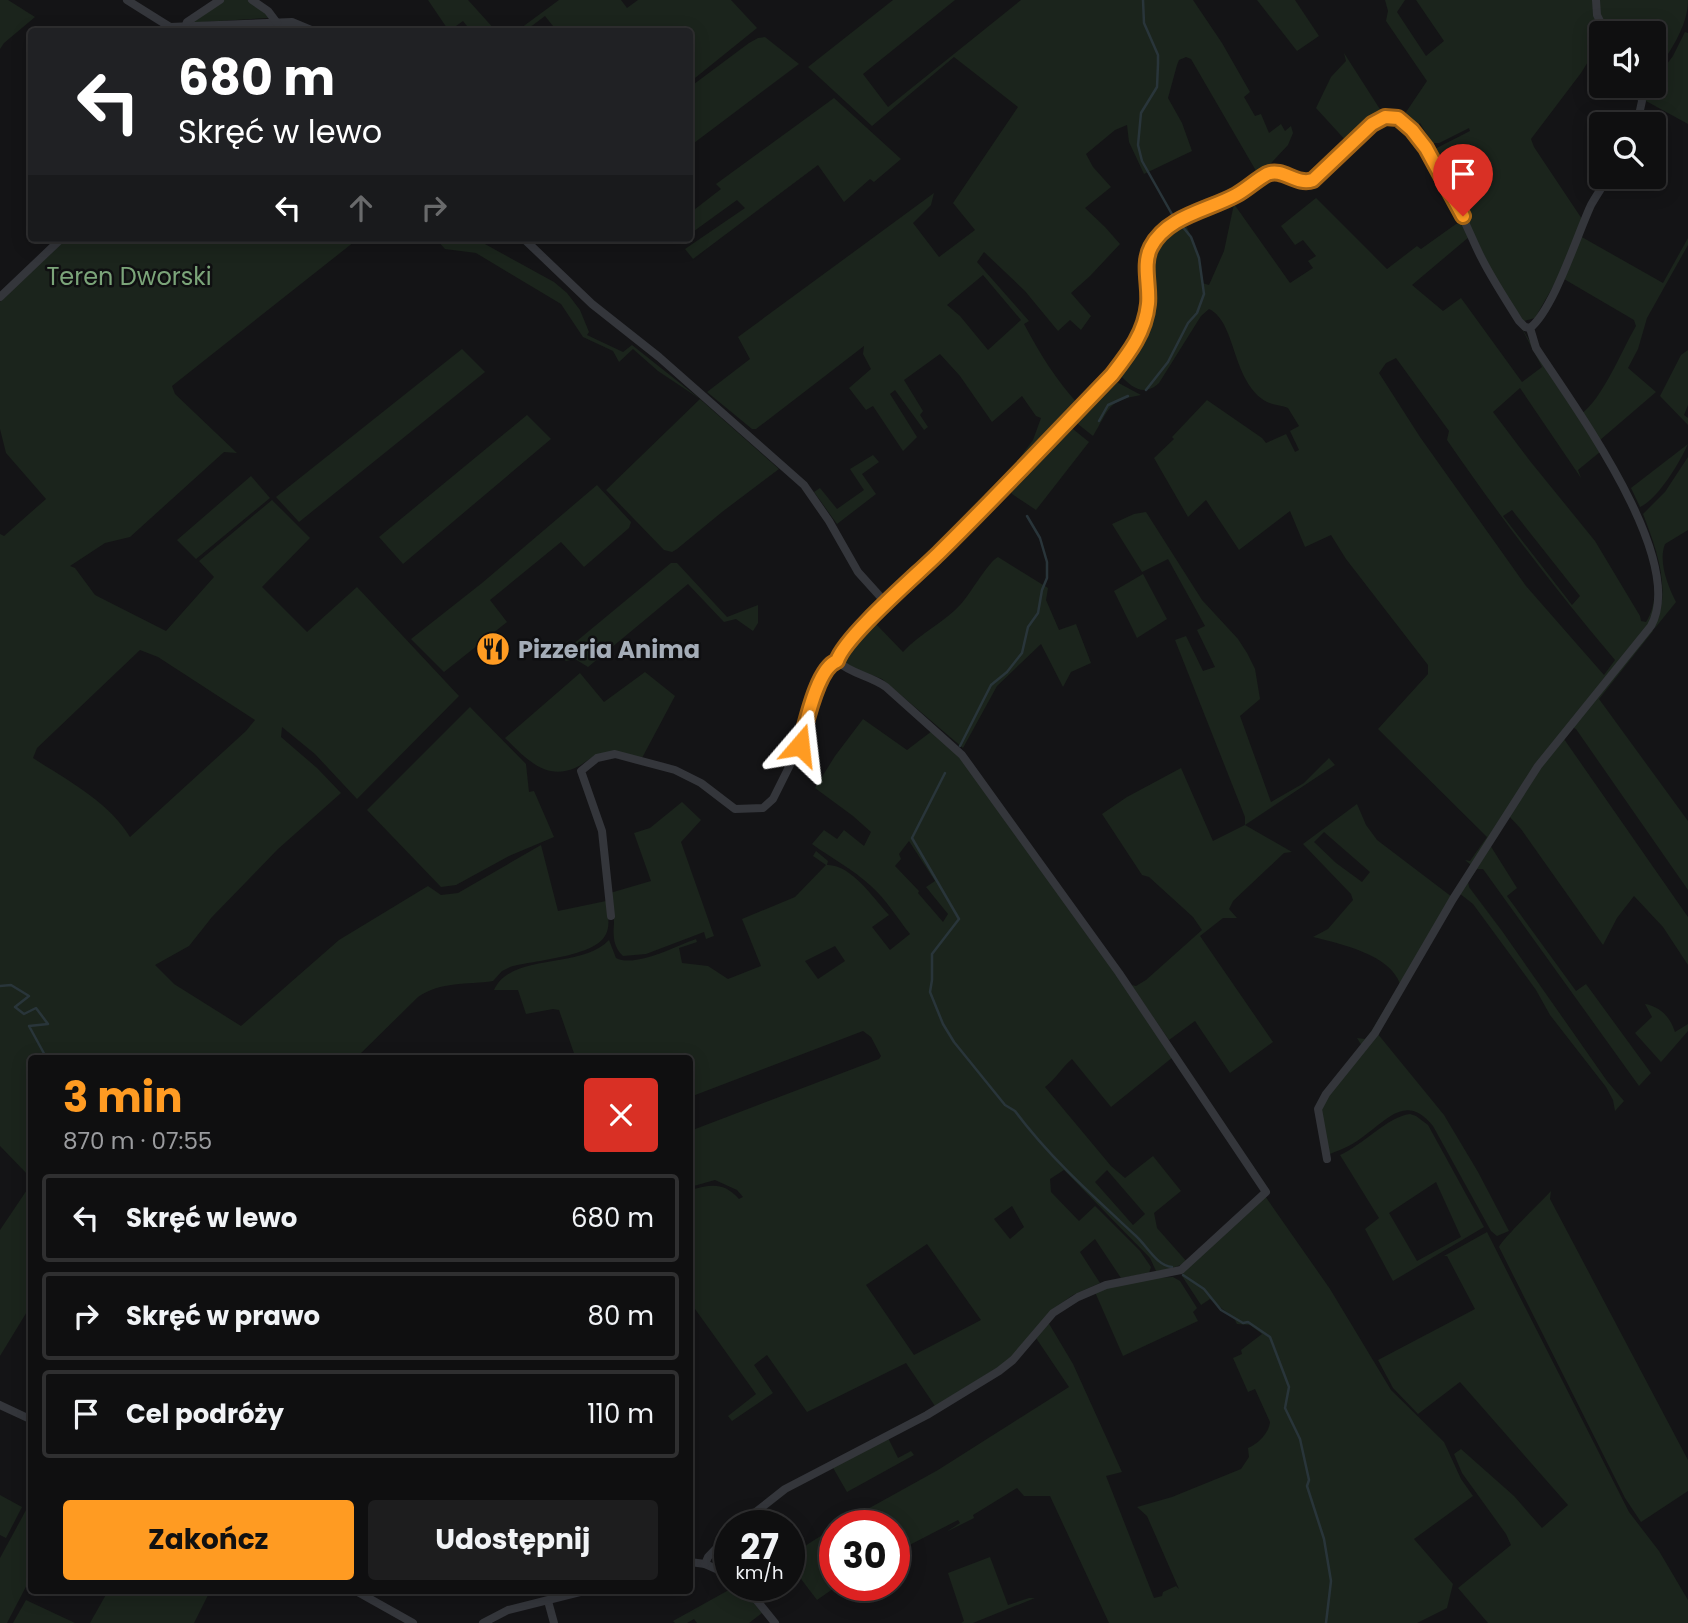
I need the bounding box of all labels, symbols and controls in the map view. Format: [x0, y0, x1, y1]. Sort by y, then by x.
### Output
map controls [1589, 21, 1666, 189]
button: sound [1589, 21, 1666, 98]
text: 680 m [178, 44, 335, 112]
icon: left [63, 56, 154, 147]
text: Skręć w lewo [178, 109, 382, 154]
button: search [1589, 112, 1666, 189]
pin [1433, 144, 1493, 216]
icon: arrive [1444, 155, 1482, 193]
icon: left [269, 189, 307, 227]
icon: ahead [342, 189, 380, 227]
icon: right [415, 189, 453, 227]
park label: Teren Dworski [46, 260, 212, 293]
restaurant icon: Pizzeria Anima [474, 630, 512, 668]
place label: Pizzeria Anima [518, 633, 700, 666]
position arrow [763, 708, 837, 782]
text: 3 min [63, 1068, 183, 1127]
button: close [584, 1078, 658, 1152]
text: 870 m · 07:55 [63, 1125, 212, 1157]
icon: left [67, 1199, 105, 1237]
text: Skręć w lewo [126, 1200, 297, 1236]
text: 680 m [571, 1200, 654, 1236]
icon: right [67, 1297, 105, 1335]
text: Skręć w prawo [126, 1298, 320, 1334]
text: 80 m [588, 1298, 654, 1334]
icon: arrive [67, 1395, 105, 1433]
text: Cel podróży [126, 1396, 284, 1432]
text: 110 m [587, 1396, 654, 1432]
button: Zakończ [63, 1500, 354, 1580]
button: Udostępnij [368, 1500, 658, 1580]
speed limit sign: 30 [819, 1510, 910, 1601]
text: 27 [740, 1522, 779, 1571]
text: km/h [736, 1560, 783, 1585]

